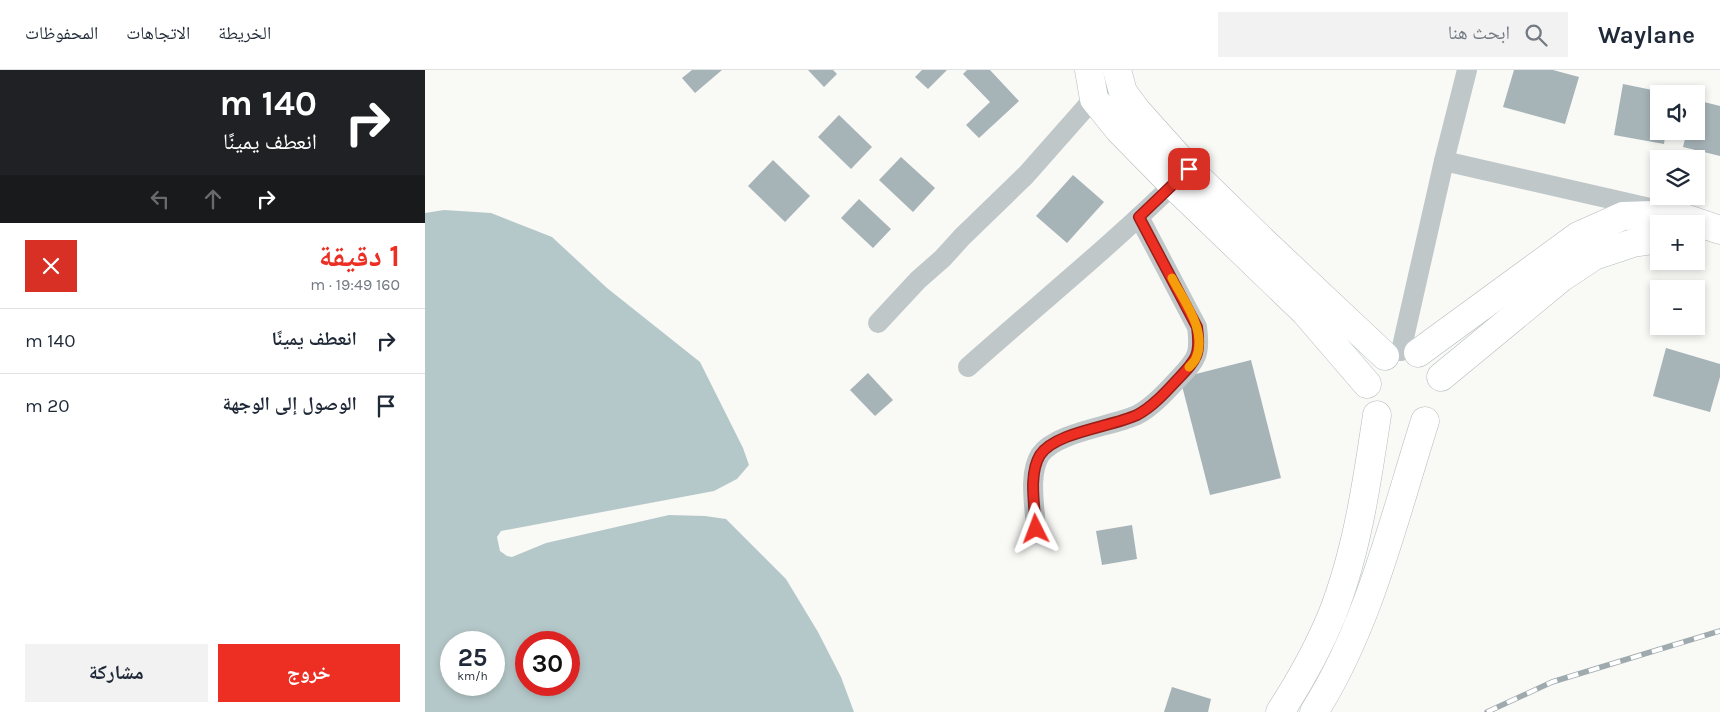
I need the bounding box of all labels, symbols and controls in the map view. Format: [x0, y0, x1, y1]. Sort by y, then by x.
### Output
search box [1218, 12, 1568, 57]
icon: search [1522, 21, 1550, 49]
text: Waylane [1598, 21, 1695, 49]
text: المحفوظات [25, 22, 98, 44]
text: الاتجاهات [126, 22, 190, 44]
text: الخريطة [218, 22, 271, 44]
text: ابحث هنا [1448, 22, 1510, 44]
text: 140 m [219, 83, 317, 124]
map controls [1650, 85, 1705, 335]
button: sound [1650, 85, 1705, 140]
icon: right [335, 90, 400, 155]
text: انعطف يمينًا [223, 129, 317, 155]
pin [1168, 148, 1210, 190]
button: layers [1650, 150, 1705, 205]
icon: arrive [1175, 155, 1203, 183]
icon: left [146, 185, 174, 213]
icon: ahead [199, 185, 227, 213]
icon: right [252, 185, 280, 213]
button: + [1650, 215, 1705, 270]
text: 1 دقيقة [319, 238, 400, 274]
button: close [25, 240, 77, 292]
text: 160 m · 19:49 [310, 275, 400, 294]
button: − [1650, 280, 1705, 335]
icon: right [372, 327, 400, 355]
text: انعطف يمينًا [272, 328, 357, 350]
text: 140 m [25, 330, 75, 352]
icon: arrive [372, 392, 400, 420]
text: الوصول إلى الوجهة [222, 393, 357, 415]
text: 20 m [25, 395, 70, 417]
position arrow [1009, 502, 1061, 554]
speed limit sign: 30 [515, 631, 580, 696]
text: 25 [458, 643, 487, 672]
button: مشاركة [25, 644, 208, 702]
button: خروج [218, 644, 400, 702]
text: km/h [457, 669, 488, 683]

